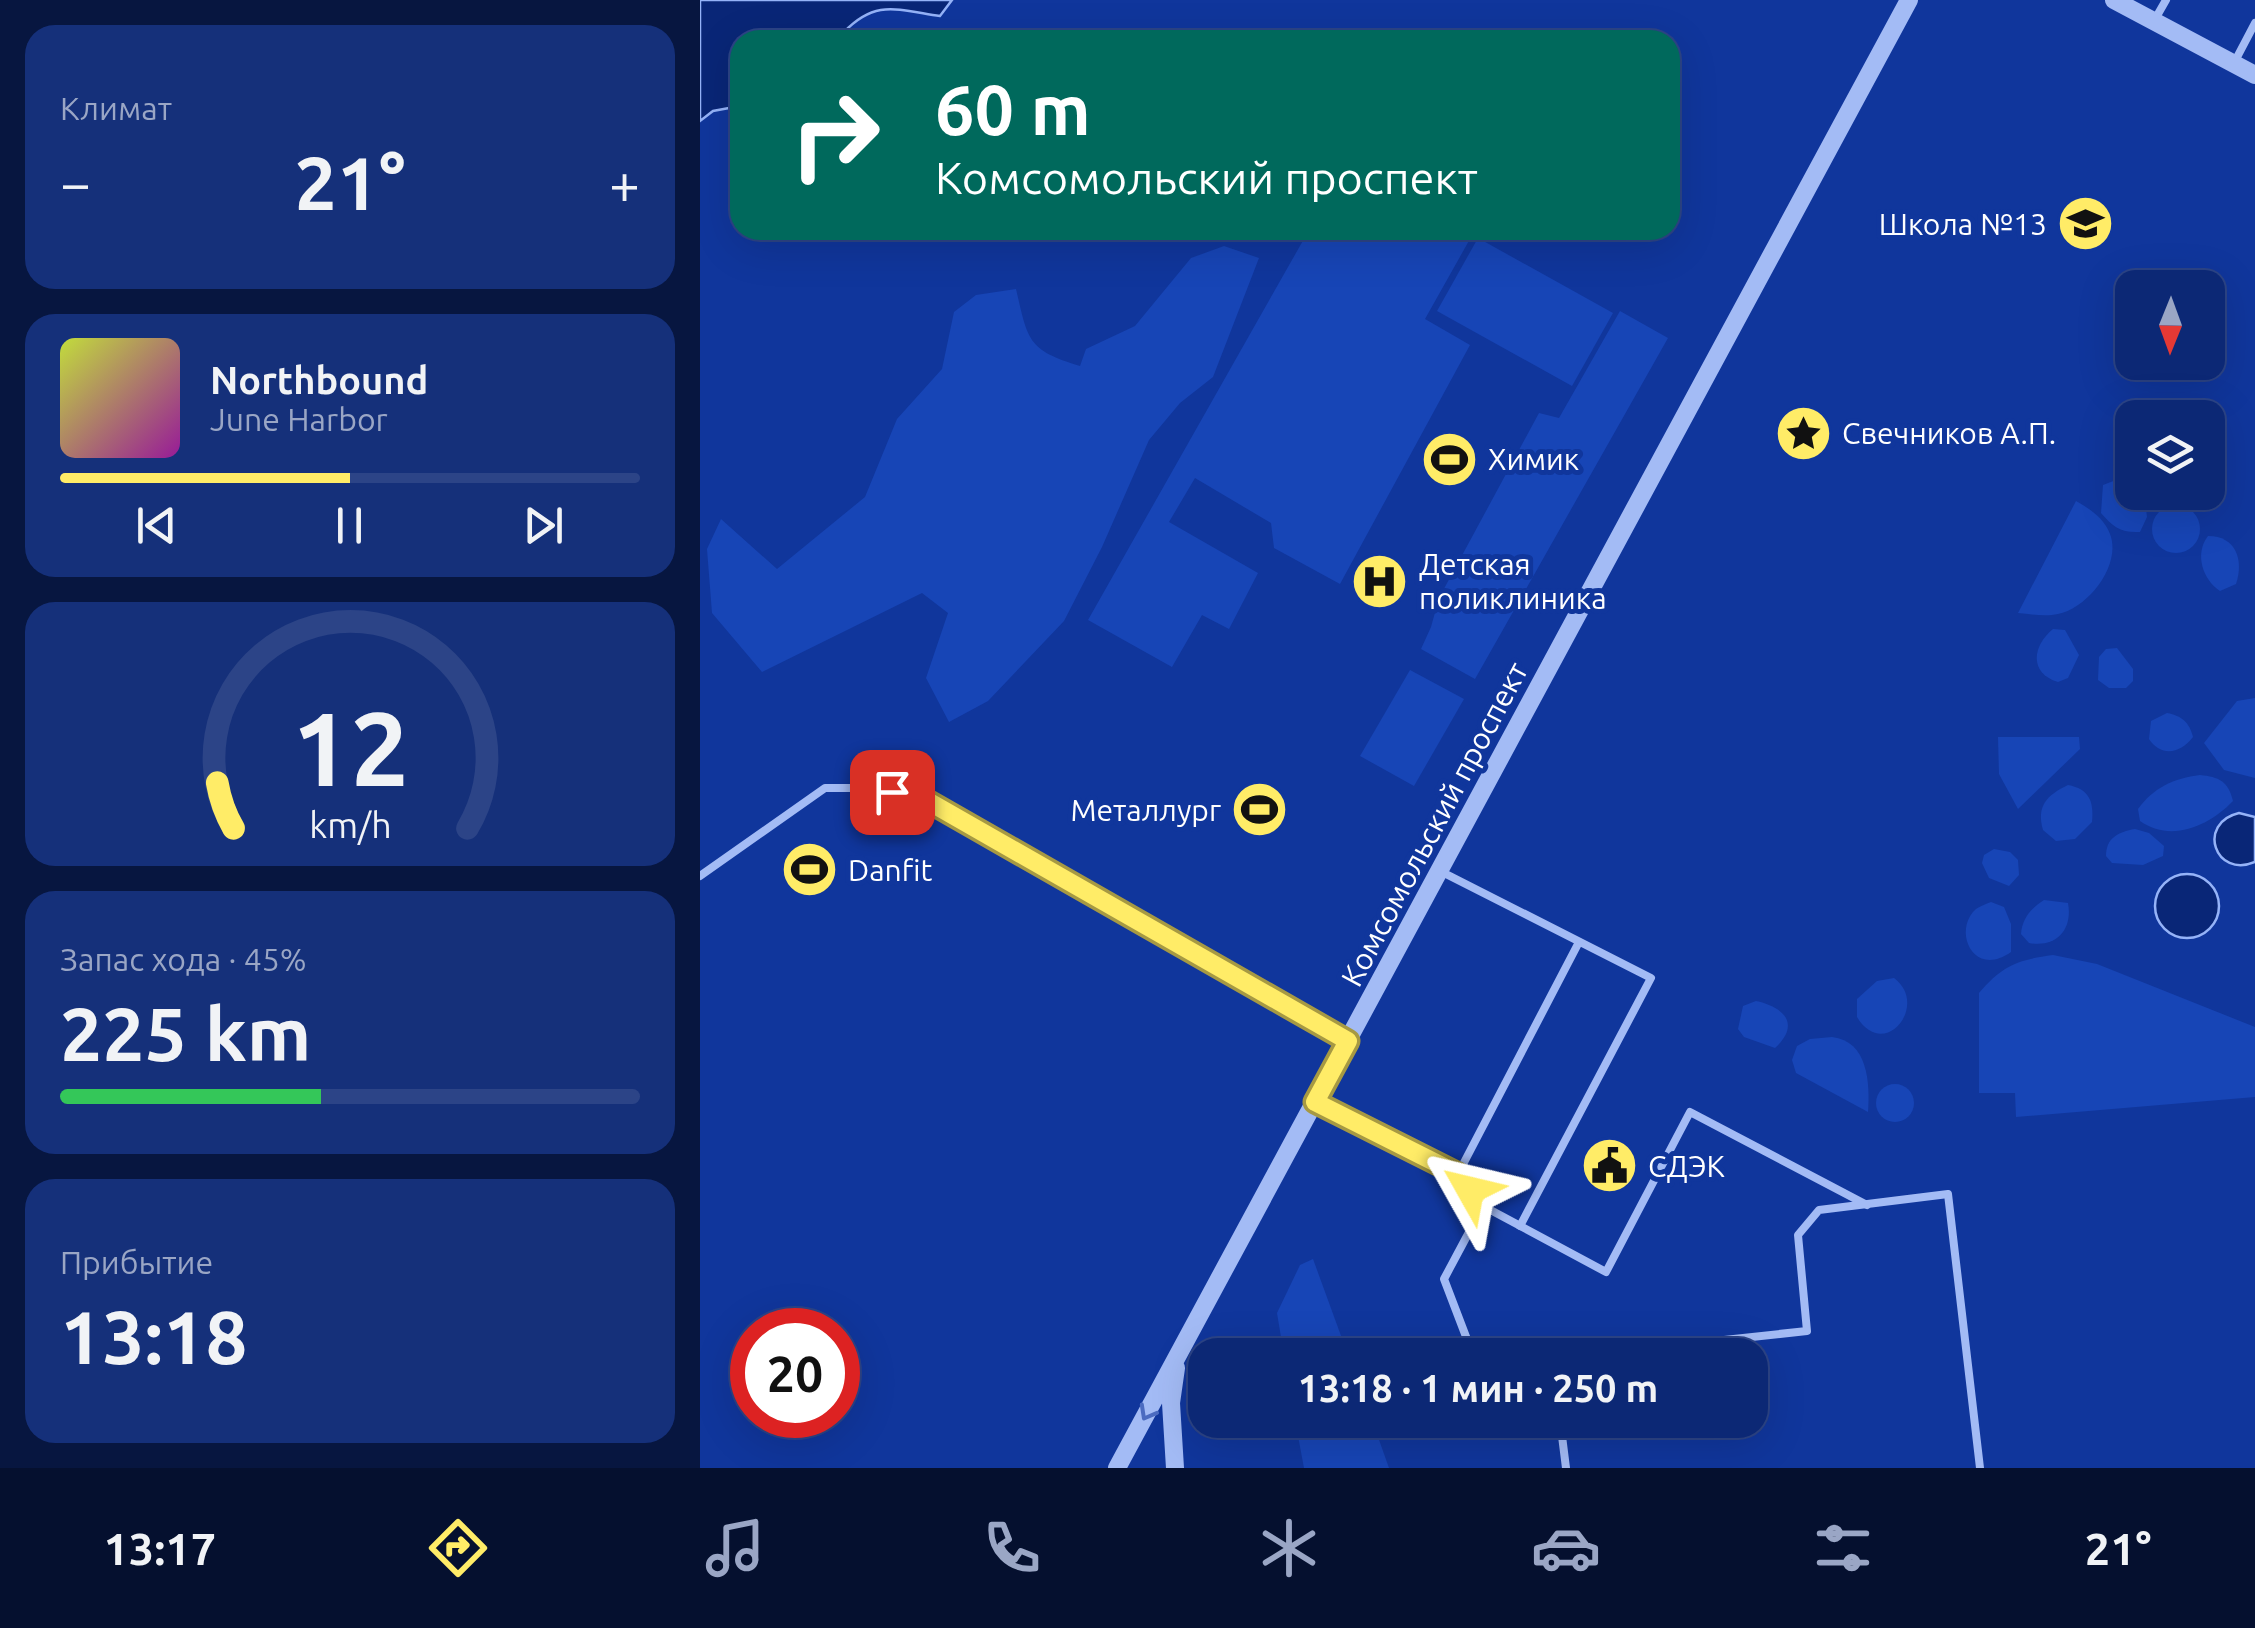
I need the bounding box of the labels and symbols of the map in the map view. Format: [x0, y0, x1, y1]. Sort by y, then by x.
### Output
school or university icon: Школа №13 [2056, 194, 2116, 254]
place label: Школа №13 [1879, 207, 2047, 241]
north arrow [2115, 270, 2225, 380]
place icon: Свечников А.П. [1773, 403, 1833, 463]
place label: Свечников А.П. [1842, 416, 2056, 450]
sports icon: Химик [1419, 429, 1479, 489]
place label: Химик [1488, 442, 1579, 476]
place label: Детская поликлиника [1419, 547, 1607, 615]
hospital icon: Детская поликлиника [1350, 551, 1410, 611]
street label: Комсомольский проспект [1334, 656, 1534, 992]
pin [850, 750, 935, 835]
sports icon: Металлург [1230, 780, 1290, 840]
place label: Металлург [1070, 793, 1221, 827]
sports icon: Danfit [779, 840, 839, 900]
place label: Danfit [848, 853, 932, 887]
public building icon: СДЭК [1579, 1136, 1639, 1196]
position arrow [1418, 1138, 1522, 1242]
place label: СДЭК [1648, 1149, 1725, 1183]
speed limit sign: 20 [730, 1308, 860, 1438]
one-way arrow [1139, 1402, 1159, 1420]

